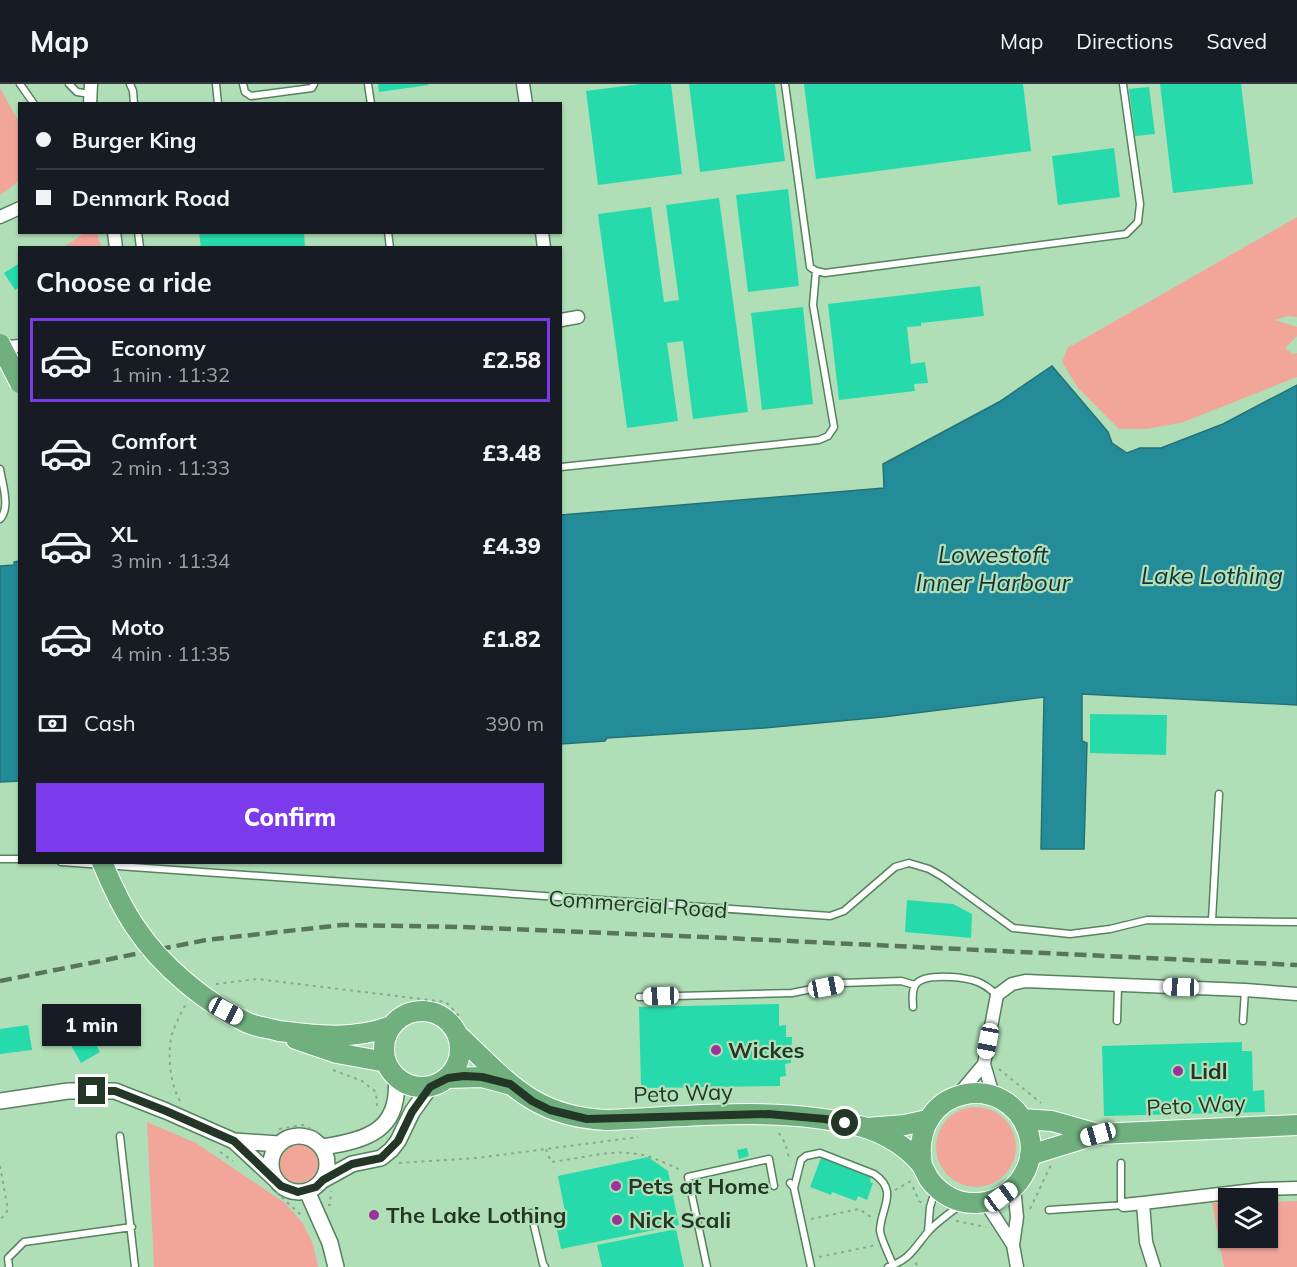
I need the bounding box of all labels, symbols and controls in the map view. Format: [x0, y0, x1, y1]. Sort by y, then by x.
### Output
text: Map [30, 24, 89, 59]
text: Map [1000, 28, 1043, 54]
text: Directions [1076, 28, 1173, 54]
text: Saved [1206, 28, 1267, 54]
text: Burger King [72, 126, 197, 154]
text: Denmark Road [72, 184, 230, 212]
text: Choose a ride [36, 265, 212, 299]
icon: car [39, 333, 93, 387]
text: Economy [111, 334, 206, 362]
text: £2.58 [482, 346, 541, 374]
text: 1 min · 11:32 [111, 362, 230, 387]
icon: car [39, 426, 93, 480]
text: Comfort [111, 427, 197, 455]
text: £3.48 [482, 439, 541, 467]
text: 2 min · 11:33 [111, 455, 230, 480]
icon: car [39, 519, 93, 573]
text: XL [111, 520, 138, 548]
text: £4.39 [482, 532, 541, 560]
water label: Lowestoft Inner Harbour [916, 539, 1072, 597]
text: 3 min · 11:34 [111, 548, 230, 573]
water label: Lake Lothing [1141, 560, 1283, 590]
icon: car [39, 612, 93, 666]
text: Moto [111, 613, 164, 641]
text: £1.82 [482, 625, 541, 653]
text: 4 min · 11:35 [111, 641, 230, 666]
icon: cash [36, 707, 69, 740]
text: Cash [84, 709, 136, 737]
text: 390 m [485, 711, 544, 736]
button: Confirm [36, 783, 544, 852]
street label: Commercial Road [547, 884, 729, 924]
car [807, 975, 845, 999]
car [1163, 977, 1199, 997]
car [643, 986, 679, 1006]
car [206, 995, 246, 1027]
callout: 1 min [42, 1004, 142, 1046]
text: 1 min [65, 1012, 118, 1037]
car [976, 1022, 1000, 1060]
place label: Wickes [728, 1036, 805, 1064]
marker: Wickes [709, 1043, 723, 1057]
place label: Lidl [1190, 1057, 1227, 1085]
marker: Lidl [1171, 1064, 1185, 1078]
route end [78, 1077, 105, 1104]
street label: Peto Way [633, 1077, 734, 1109]
street label: Peto Way [1145, 1088, 1247, 1122]
route start [831, 1109, 858, 1136]
car [1078, 1120, 1118, 1148]
place label: Pets at Home [628, 1172, 769, 1200]
marker: Pets at Home [609, 1179, 623, 1193]
car [981, 1179, 1021, 1215]
map controls [1218, 1188, 1278, 1248]
button: layers [1218, 1188, 1278, 1248]
place label: The Lake Lothing [386, 1201, 566, 1229]
place label: Nick Scali [629, 1206, 731, 1234]
marker: The Lake Lothing [367, 1208, 381, 1222]
marker: Nick Scali [610, 1213, 624, 1227]

